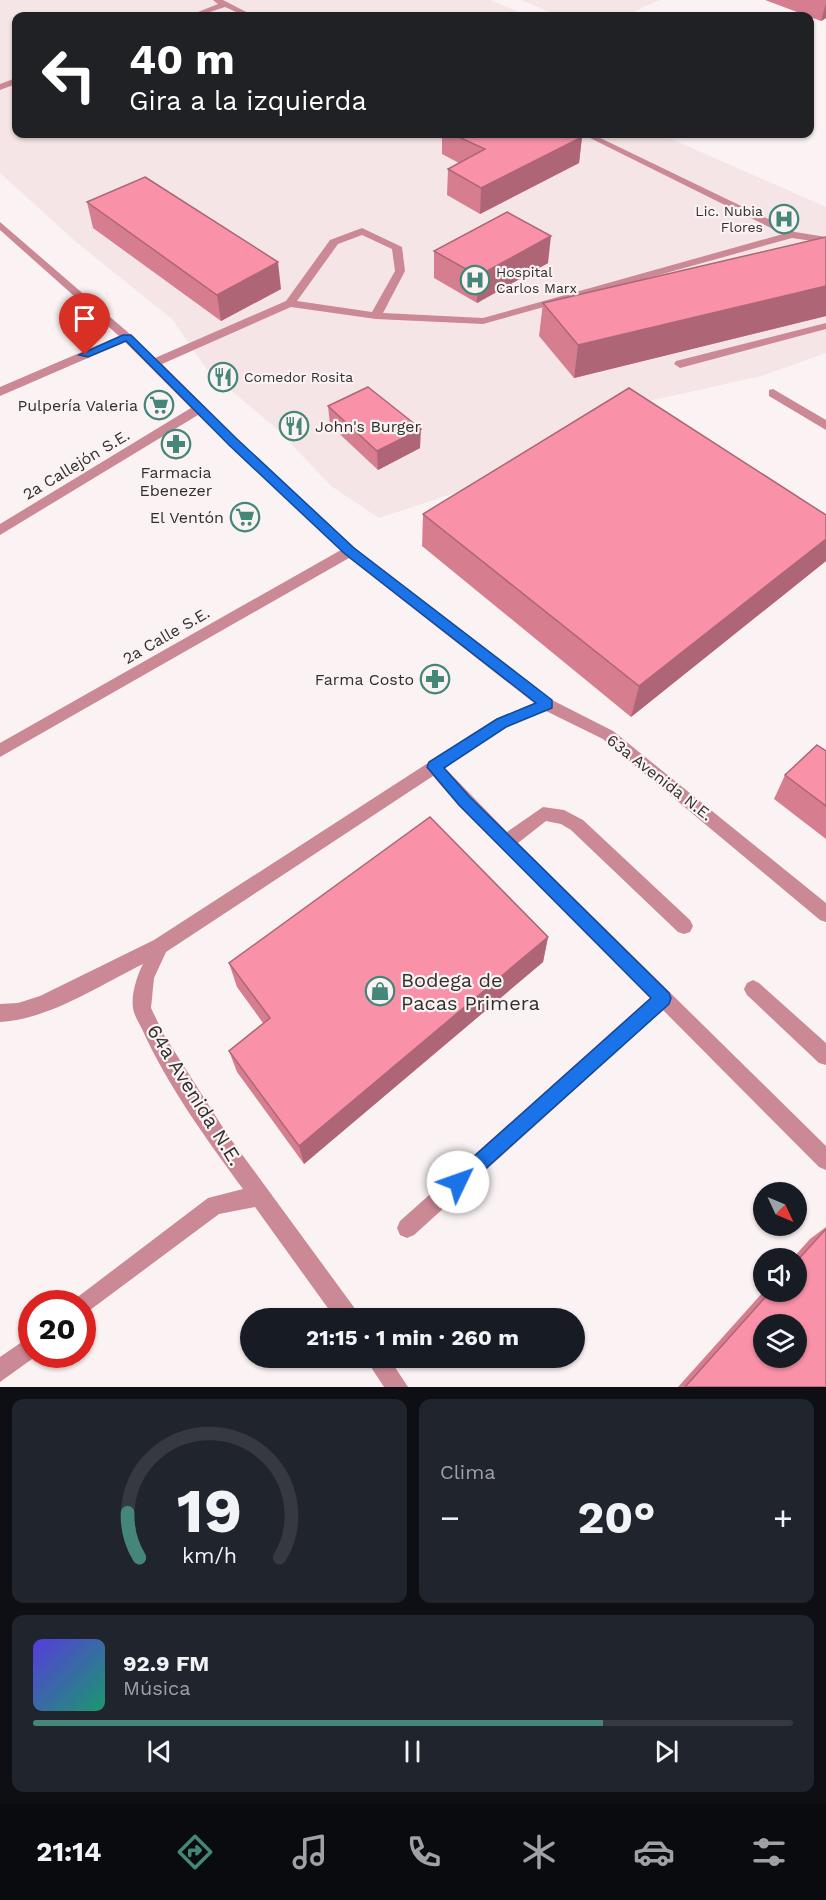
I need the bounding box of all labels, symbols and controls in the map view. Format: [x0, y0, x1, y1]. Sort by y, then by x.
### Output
text: 40 m [129, 35, 235, 84]
icon: left [30, 36, 108, 114]
text: Gira a la izquierda [129, 85, 367, 117]
place label: Lic. Nubia Flores [695, 203, 763, 235]
hospital icon: Lic. Nubia Flores [768, 203, 800, 235]
hospital icon: Hospital Carlos Marx [459, 264, 491, 296]
place label: Hospital Carlos Marx [496, 264, 577, 296]
pin [59, 293, 110, 355]
icon: arrive [68, 302, 101, 335]
restaurant icon: Comedor Rosita [207, 361, 239, 393]
place label: Comedor Rosita [244, 369, 353, 385]
supermarket icon: Pulpería Valeria [143, 389, 175, 421]
place label: Pulpería Valeria [17, 396, 138, 415]
restaurant icon: John's Burger [278, 410, 310, 442]
place label: John's Burger [315, 417, 422, 436]
street label: 2a Callejón S.E. [20, 425, 133, 504]
pharmacy icon: Farmacia Ebenezer [160, 428, 192, 460]
place label: Farmacia Ebenezer [140, 463, 213, 500]
supermarket icon: El Ventón [229, 501, 261, 533]
place label: El Ventón [150, 508, 224, 527]
street label: 2a Calle S.E. [120, 603, 213, 668]
pharmacy icon: Farma Costo [419, 663, 451, 695]
place label: Farma Costo [315, 670, 414, 689]
street label: 63a Avenida N.E. [603, 730, 716, 825]
place label: Bodega de Pacas Primera [401, 968, 540, 1015]
shop icon: Bodega de Pacas Primera [364, 975, 396, 1007]
street label: 64a Avenida N.E. [142, 1020, 248, 1170]
position arrow [426, 1150, 490, 1214]
north arrow [753, 1182, 807, 1236]
map controls [753, 1182, 807, 1368]
button: sound [753, 1248, 807, 1302]
speed limit sign: 20 [18, 1290, 96, 1368]
button: layers [753, 1314, 807, 1368]
text: 21:15 · 1 min · 260 m [306, 1325, 519, 1350]
text: Clima [440, 1460, 496, 1484]
text: 19 [177, 1474, 242, 1547]
text: 20° [577, 1491, 656, 1544]
text: − [440, 1498, 460, 1537]
text: + [773, 1498, 793, 1537]
text: km/h [182, 1543, 237, 1568]
text: 92.9 FM [123, 1651, 209, 1676]
text: Música [123, 1676, 191, 1700]
icon: previous [143, 1735, 176, 1768]
icon: pause [396, 1735, 429, 1768]
icon: next [650, 1735, 683, 1768]
icon: directions [174, 1831, 216, 1873]
icon: music [289, 1831, 331, 1873]
icon: phone [403, 1831, 445, 1873]
icon: climate [518, 1831, 560, 1873]
icon: car [633, 1831, 675, 1873]
icon: filters [748, 1831, 790, 1873]
text: 21:14 [36, 1836, 101, 1868]

